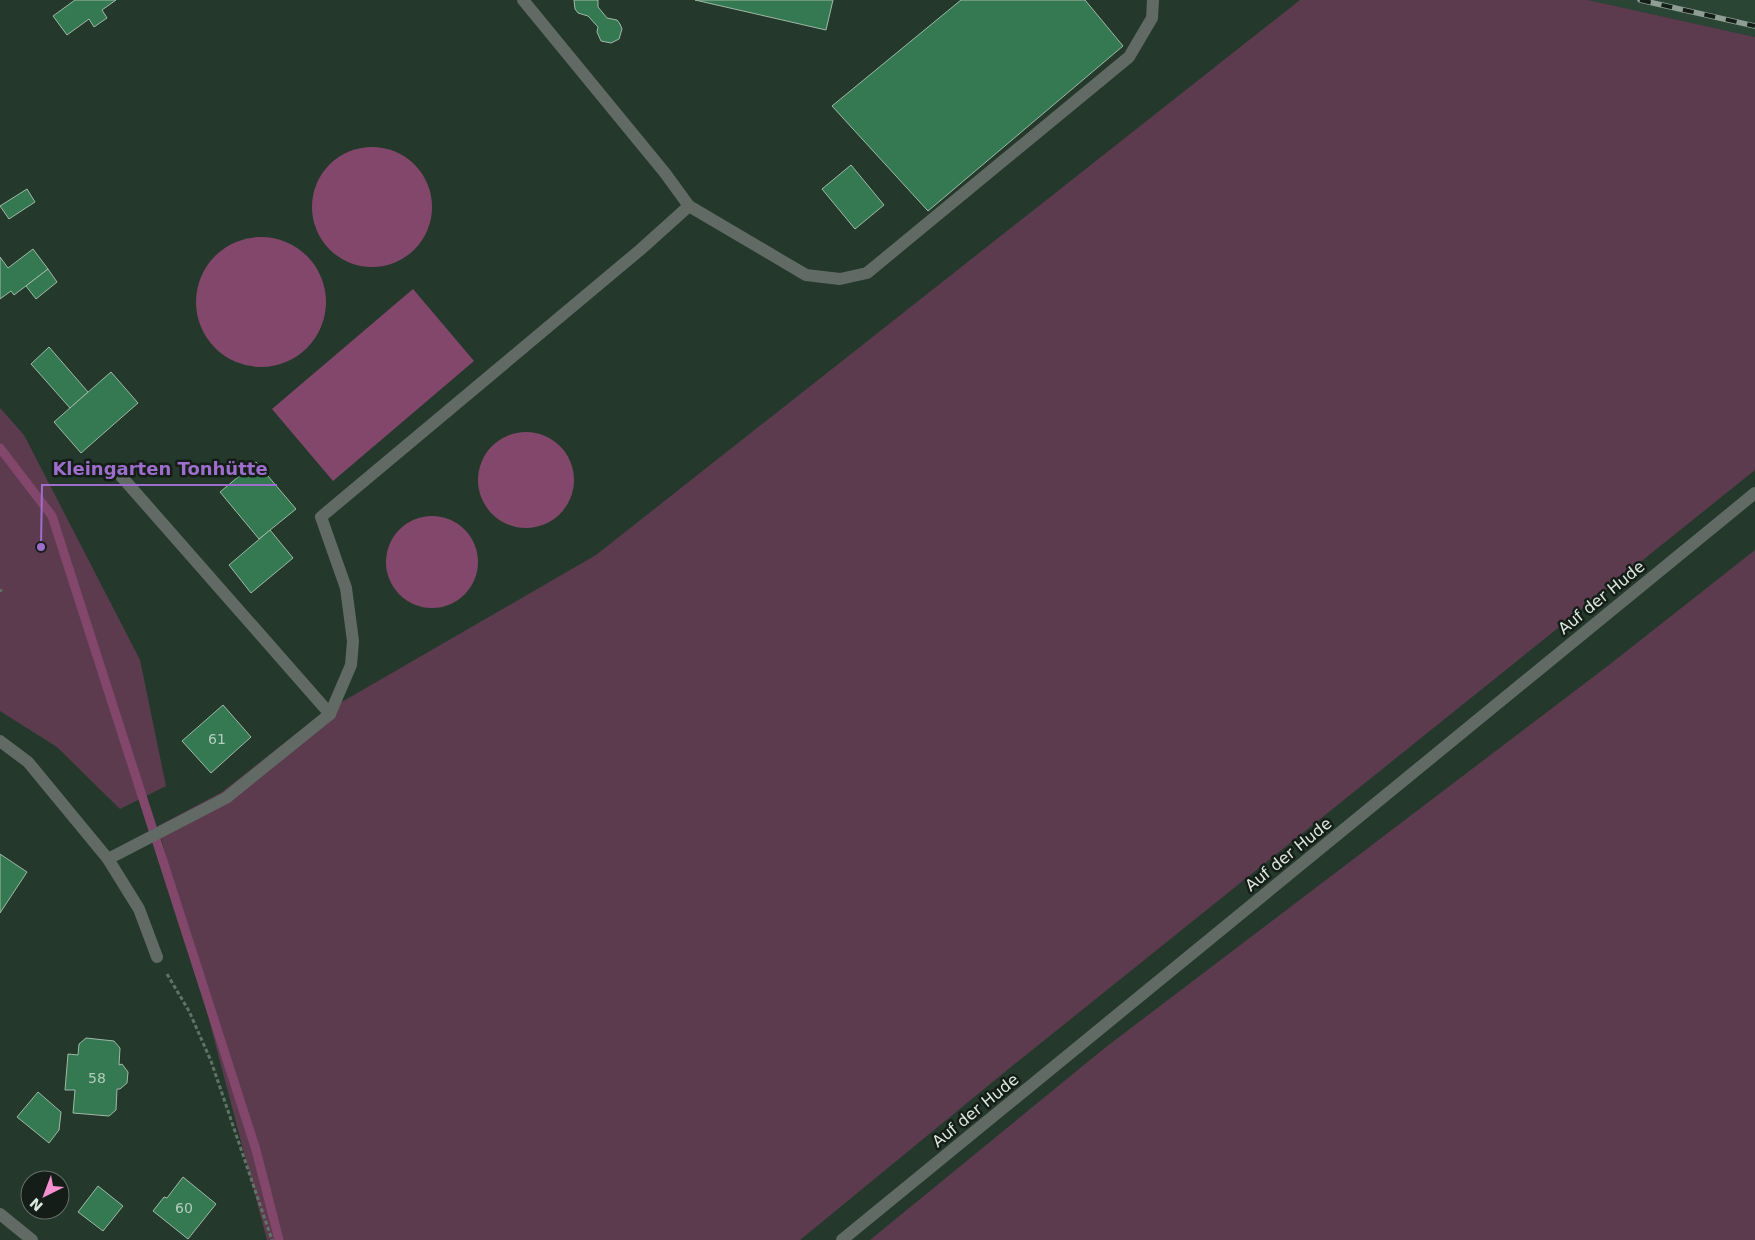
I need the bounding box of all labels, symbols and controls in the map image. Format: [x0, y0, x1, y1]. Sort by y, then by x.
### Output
callout: Kleingarten Tonhütte [42, 452, 277, 485]
text: Kleingarten Tonhütte [52, 458, 268, 479]
street label: Auf der Hude [1554, 557, 1648, 638]
house number: 61 [208, 731, 226, 747]
street label: Auf der Hude [1241, 814, 1335, 895]
house number: 58 [88, 1070, 106, 1086]
street label: Auf der Hude [928, 1070, 1022, 1151]
north arrow [20, 1170, 70, 1220]
text: N [27, 1195, 46, 1215]
house number: 60 [175, 1200, 193, 1216]

